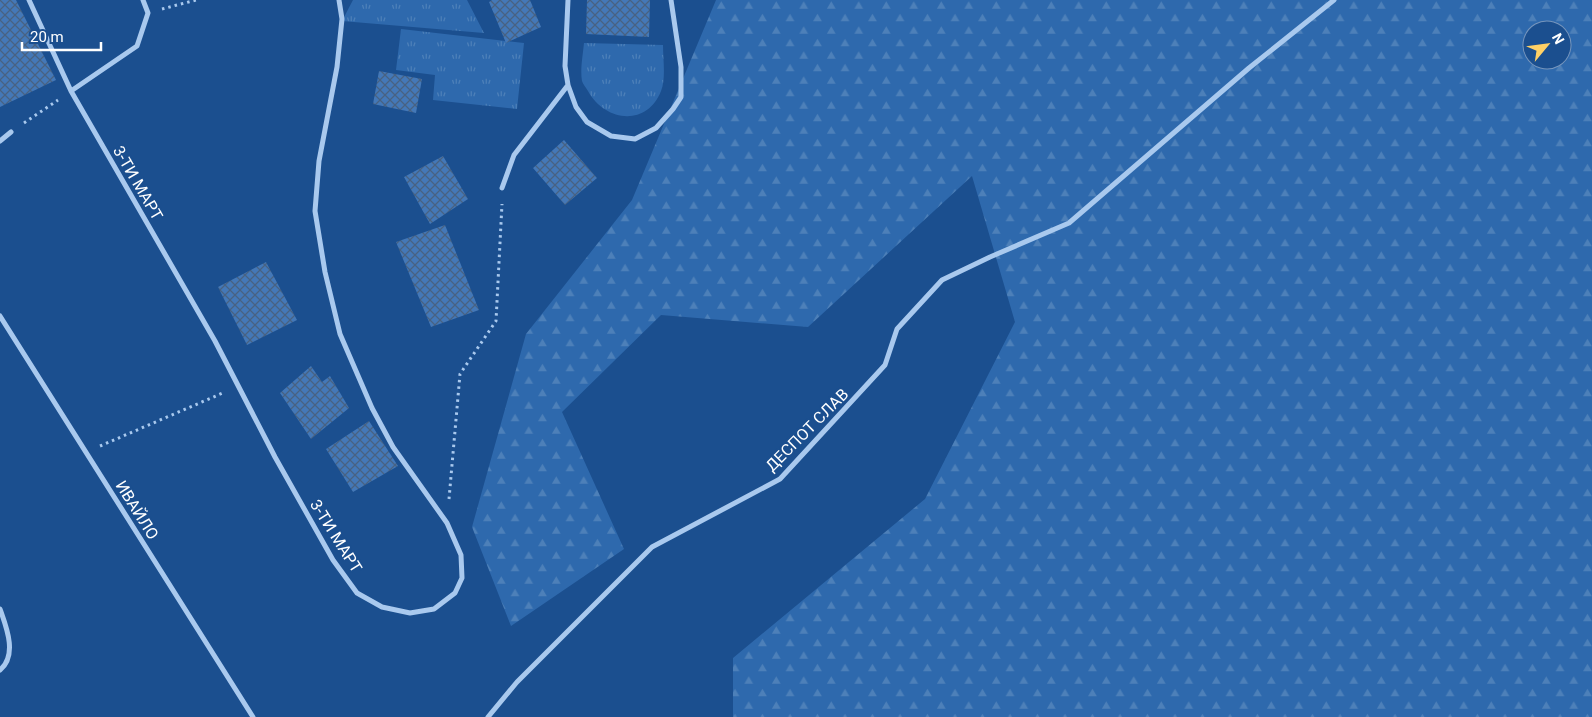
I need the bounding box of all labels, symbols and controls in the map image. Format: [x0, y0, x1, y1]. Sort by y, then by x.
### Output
scale bar [22, 20, 101, 52]
north arrow [1522, 20, 1572, 70]
text: 20 m [30, 28, 64, 46]
text: N [1549, 30, 1568, 47]
street label: 3-ТИ МАРТ [109, 143, 167, 224]
street label: ДЕСПОТ СЛАВ [762, 385, 852, 475]
street label: ИВАЙЛО [112, 477, 162, 543]
street label: 3-ТИ МАРТ [306, 496, 366, 576]

